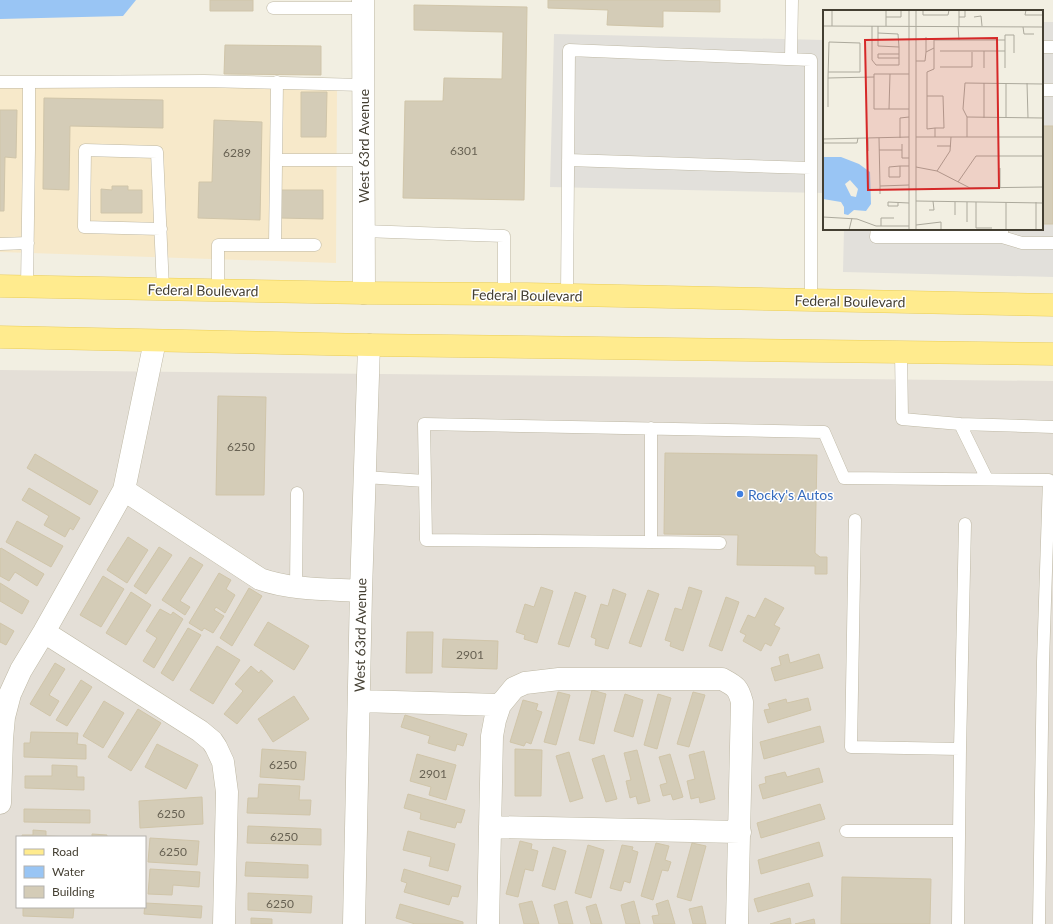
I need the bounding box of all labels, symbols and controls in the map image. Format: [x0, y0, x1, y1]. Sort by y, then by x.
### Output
inset map [823, 10, 1043, 230]
street label: West 63rd Avenue [355, 89, 372, 203]
house number: 6301 [450, 143, 478, 158]
house number: 6289 [223, 145, 251, 160]
street label: Federal Boulevard [148, 281, 258, 299]
street label: Federal Boulevard [472, 286, 582, 304]
street label: Federal Boulevard [795, 292, 905, 310]
house number: 6250 [227, 439, 255, 454]
place label: Rocky's Autos [748, 486, 833, 503]
marker: Rocky's Autos [735, 489, 745, 499]
street label: West 63rd Avenue [351, 578, 369, 692]
house number: 2901 [456, 647, 484, 662]
house number: 6250 [269, 757, 297, 772]
house number: 2901 [419, 766, 447, 781]
house number: 6250 [157, 806, 185, 821]
house number: 6250 [270, 829, 298, 844]
legend [16, 836, 146, 908]
text: Road [52, 844, 79, 859]
house number: 6250 [159, 844, 187, 859]
text: Water [52, 864, 85, 879]
text: Building [52, 884, 95, 899]
house number: 6250 [266, 896, 294, 911]

